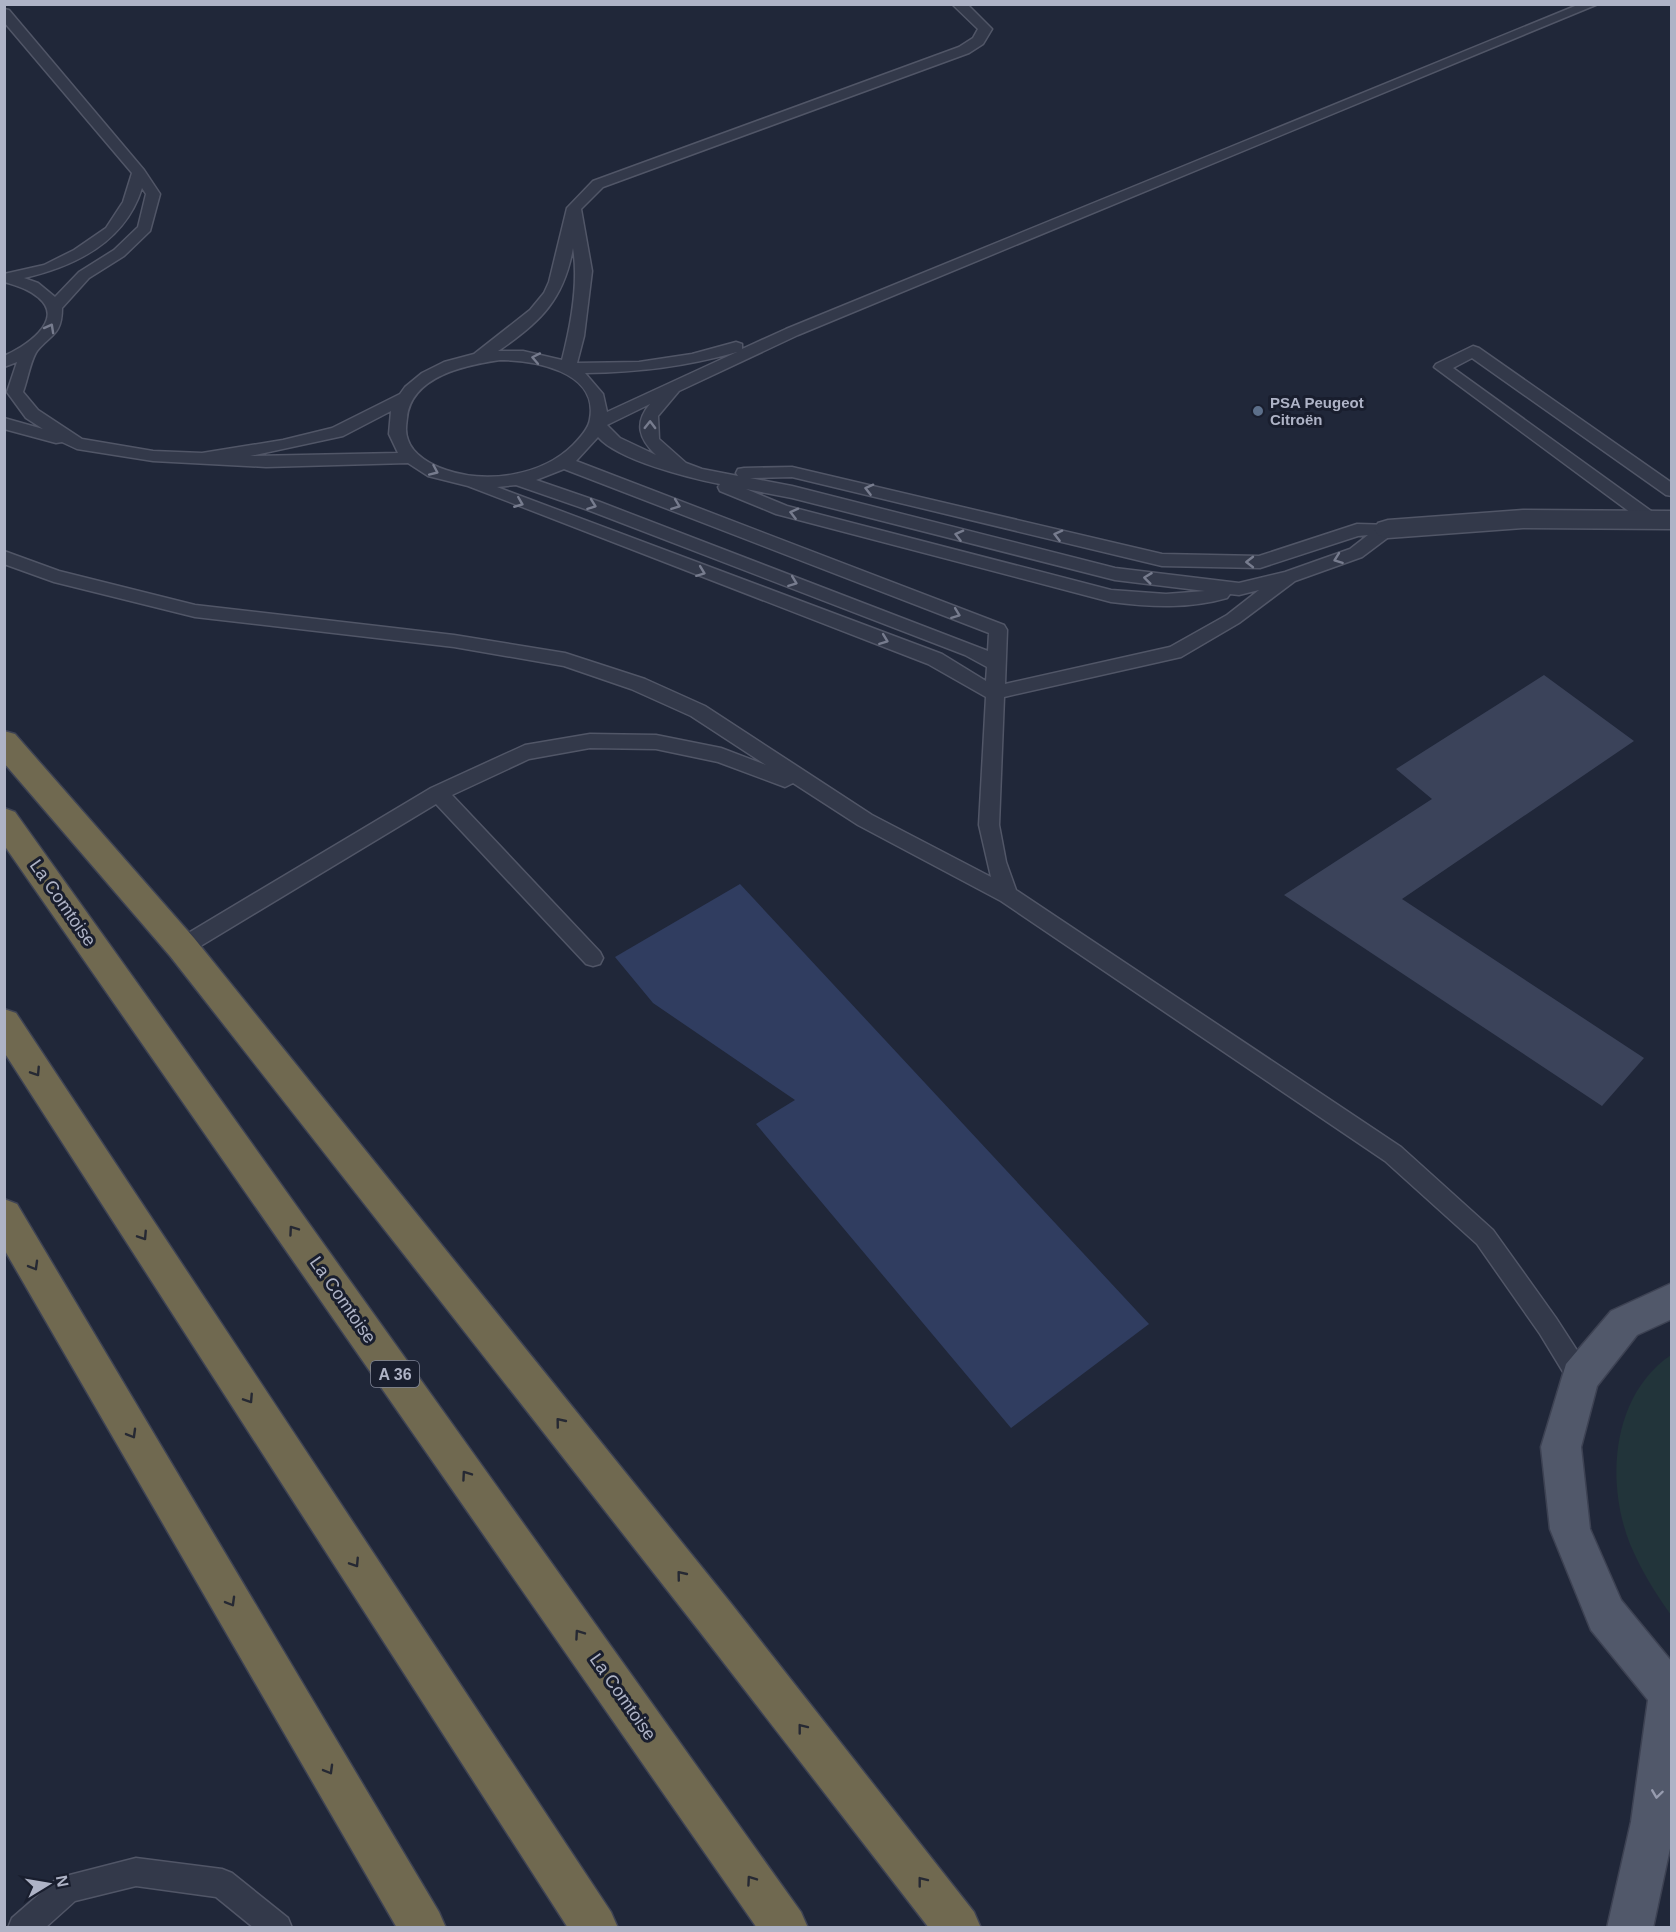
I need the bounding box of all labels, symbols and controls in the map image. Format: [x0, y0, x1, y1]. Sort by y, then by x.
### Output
one-way arrow [43, 324, 54, 334]
one-way arrow [532, 352, 542, 365]
place label: PSA Peugeot Citroën [1270, 394, 1364, 428]
marker: PSA Peugeot Citroën [1251, 404, 1265, 418]
one-way arrow [644, 421, 656, 430]
one-way arrow [427, 463, 438, 475]
one-way arrow [864, 483, 874, 496]
one-way arrow [512, 496, 523, 508]
one-way arrow [586, 498, 596, 511]
one-way arrow [670, 498, 681, 510]
one-way arrow [789, 507, 799, 520]
one-way arrow [954, 529, 964, 542]
one-way arrow [1054, 530, 1064, 543]
one-way arrow [1333, 552, 1344, 565]
one-way arrow [1246, 556, 1255, 568]
one-way arrow [695, 564, 706, 577]
one-way arrow [1144, 573, 1153, 585]
one-way arrow [787, 575, 798, 587]
one-way arrow [950, 607, 961, 619]
one-way arrow [878, 633, 889, 645]
street label: La Comtoise [26, 856, 100, 950]
one-way arrow [29, 1066, 41, 1076]
one-way arrow [289, 1225, 300, 1236]
one-way arrow [135, 1230, 147, 1240]
street label: La Comtoise [306, 1253, 380, 1347]
one-way arrow [26, 1260, 38, 1270]
road number: A 36 [371, 1361, 419, 1387]
one-way arrow [242, 1392, 253, 1403]
one-way arrow [556, 1418, 567, 1429]
one-way arrow [125, 1428, 136, 1438]
one-way arrow [462, 1471, 473, 1482]
one-way arrow [348, 1556, 359, 1567]
one-way arrow [678, 1570, 689, 1581]
one-way arrow [223, 1596, 235, 1606]
one-way arrow [575, 1630, 586, 1641]
street label: La Comtoise [586, 1650, 660, 1744]
one-way arrow [798, 1724, 809, 1735]
one-way arrow [322, 1764, 334, 1774]
one-way arrow [1651, 1790, 1664, 1799]
north arrow [18, 1854, 78, 1914]
text: N [53, 1874, 72, 1889]
one-way arrow [747, 1875, 758, 1886]
one-way arrow [918, 1877, 929, 1888]

